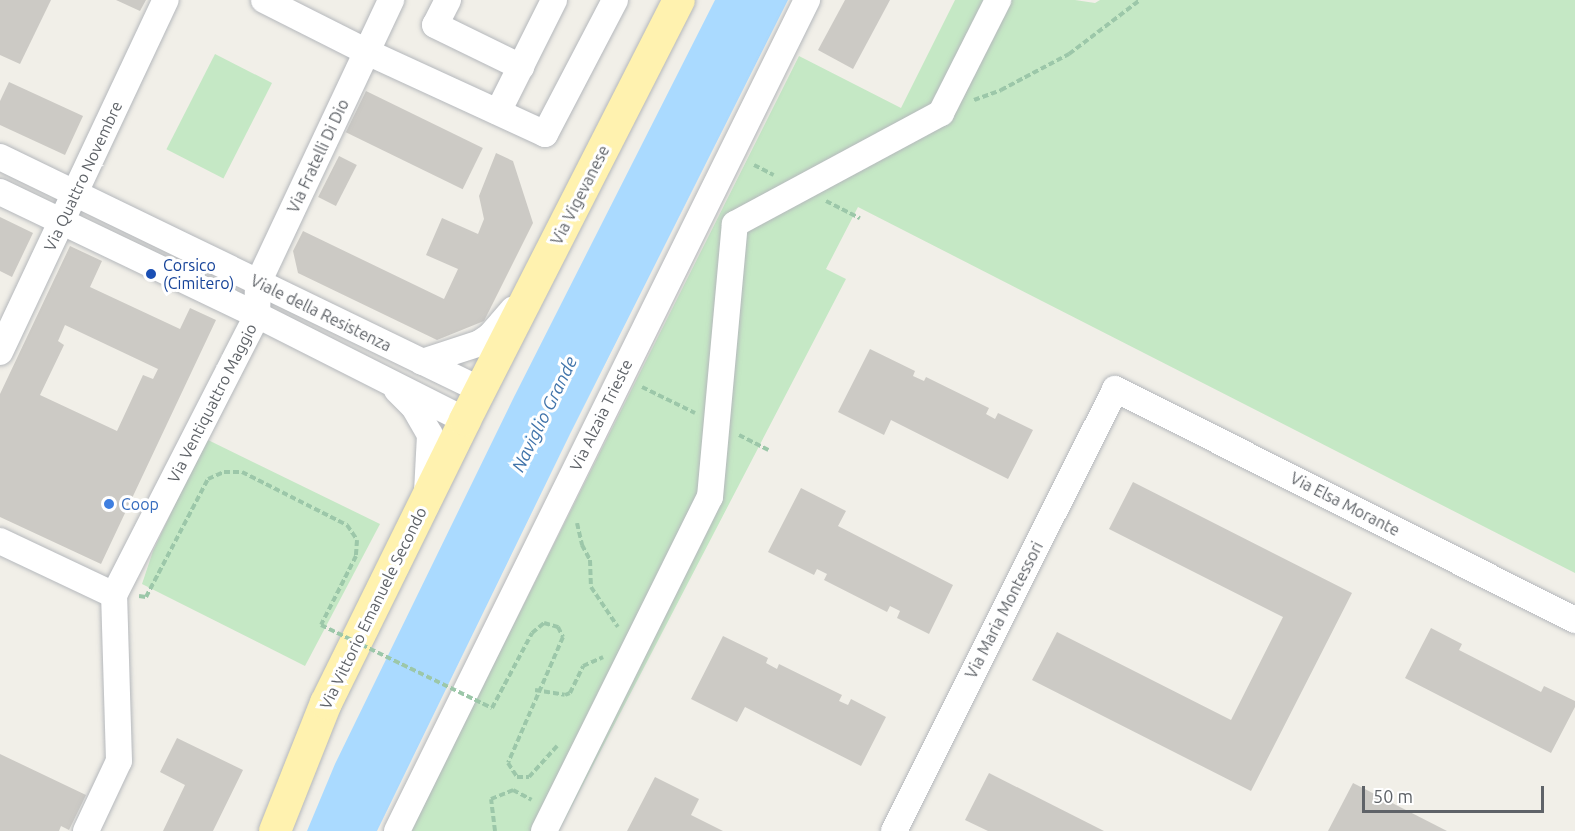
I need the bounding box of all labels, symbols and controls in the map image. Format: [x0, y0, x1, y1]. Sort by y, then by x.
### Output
street label: Via Fratelli Di Dio [283, 96, 353, 216]
street label: Via Quattro Novembre [40, 98, 126, 254]
street label: Via Vigevanese [547, 142, 613, 248]
place label: Corsico (Cimitero) [163, 255, 234, 293]
marker: Corsico (Cimitero) [144, 267, 158, 281]
street label: Viale della Resistenza [247, 271, 395, 355]
street label: Via Ventiquattro Maggio [163, 320, 261, 486]
water label: Naviglio Grande [507, 353, 581, 475]
street label: Via Alzaia Trieste [566, 356, 636, 474]
street label: Via Elsa Morante [1287, 468, 1403, 540]
place label: Coop [121, 494, 159, 514]
marker: Coop [102, 497, 116, 511]
street label: Via Vittorio Emanuele Secondo [316, 504, 430, 712]
street label: Via Maria Montessori [961, 538, 1047, 682]
scale bar [1365, 774, 1546, 812]
text: 50 m [1373, 786, 1413, 806]

